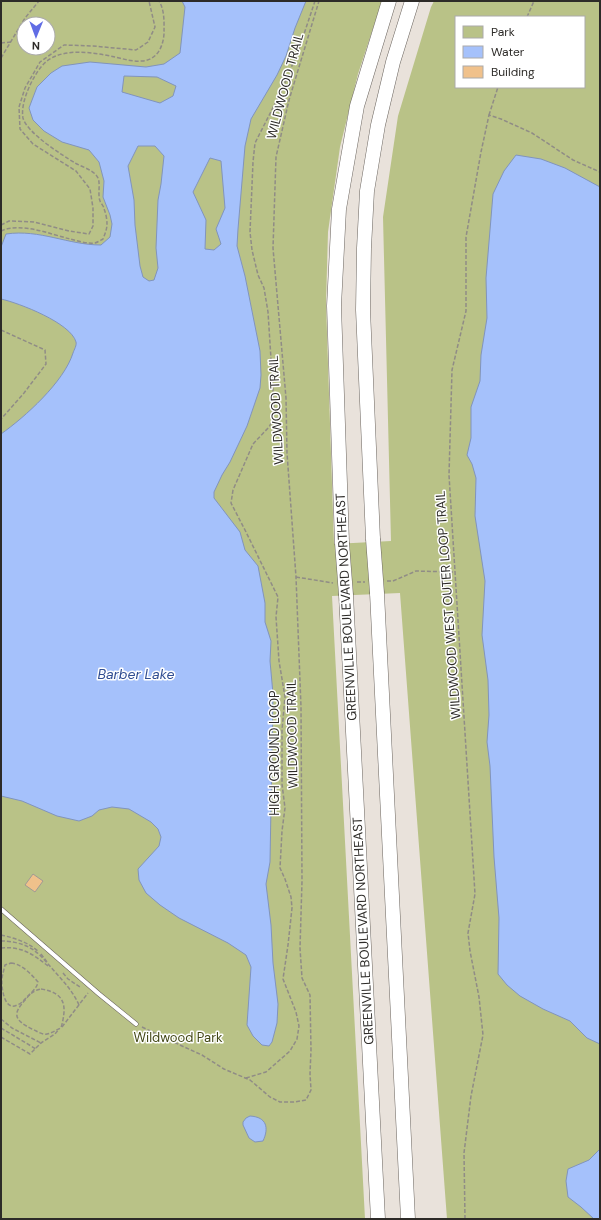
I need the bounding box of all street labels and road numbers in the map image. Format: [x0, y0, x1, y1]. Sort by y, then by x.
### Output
street label: WILDWOOD TRAIL [263, 31, 307, 141]
street label: WILDWOOD TRAIL [265, 355, 287, 465]
street label: WILDWOOD WEST OUTER LOOP TRAIL [432, 490, 464, 720]
street label: GREENVILLE BOULEVARD NORTHEAST [332, 493, 360, 721]
street label: WILDWOOD TRAIL [283, 679, 301, 789]
street label: HIGH GROUND LOOP [266, 690, 283, 816]
street label: GREENVILLE BOULEVARD NORTHEAST [349, 817, 377, 1045]

